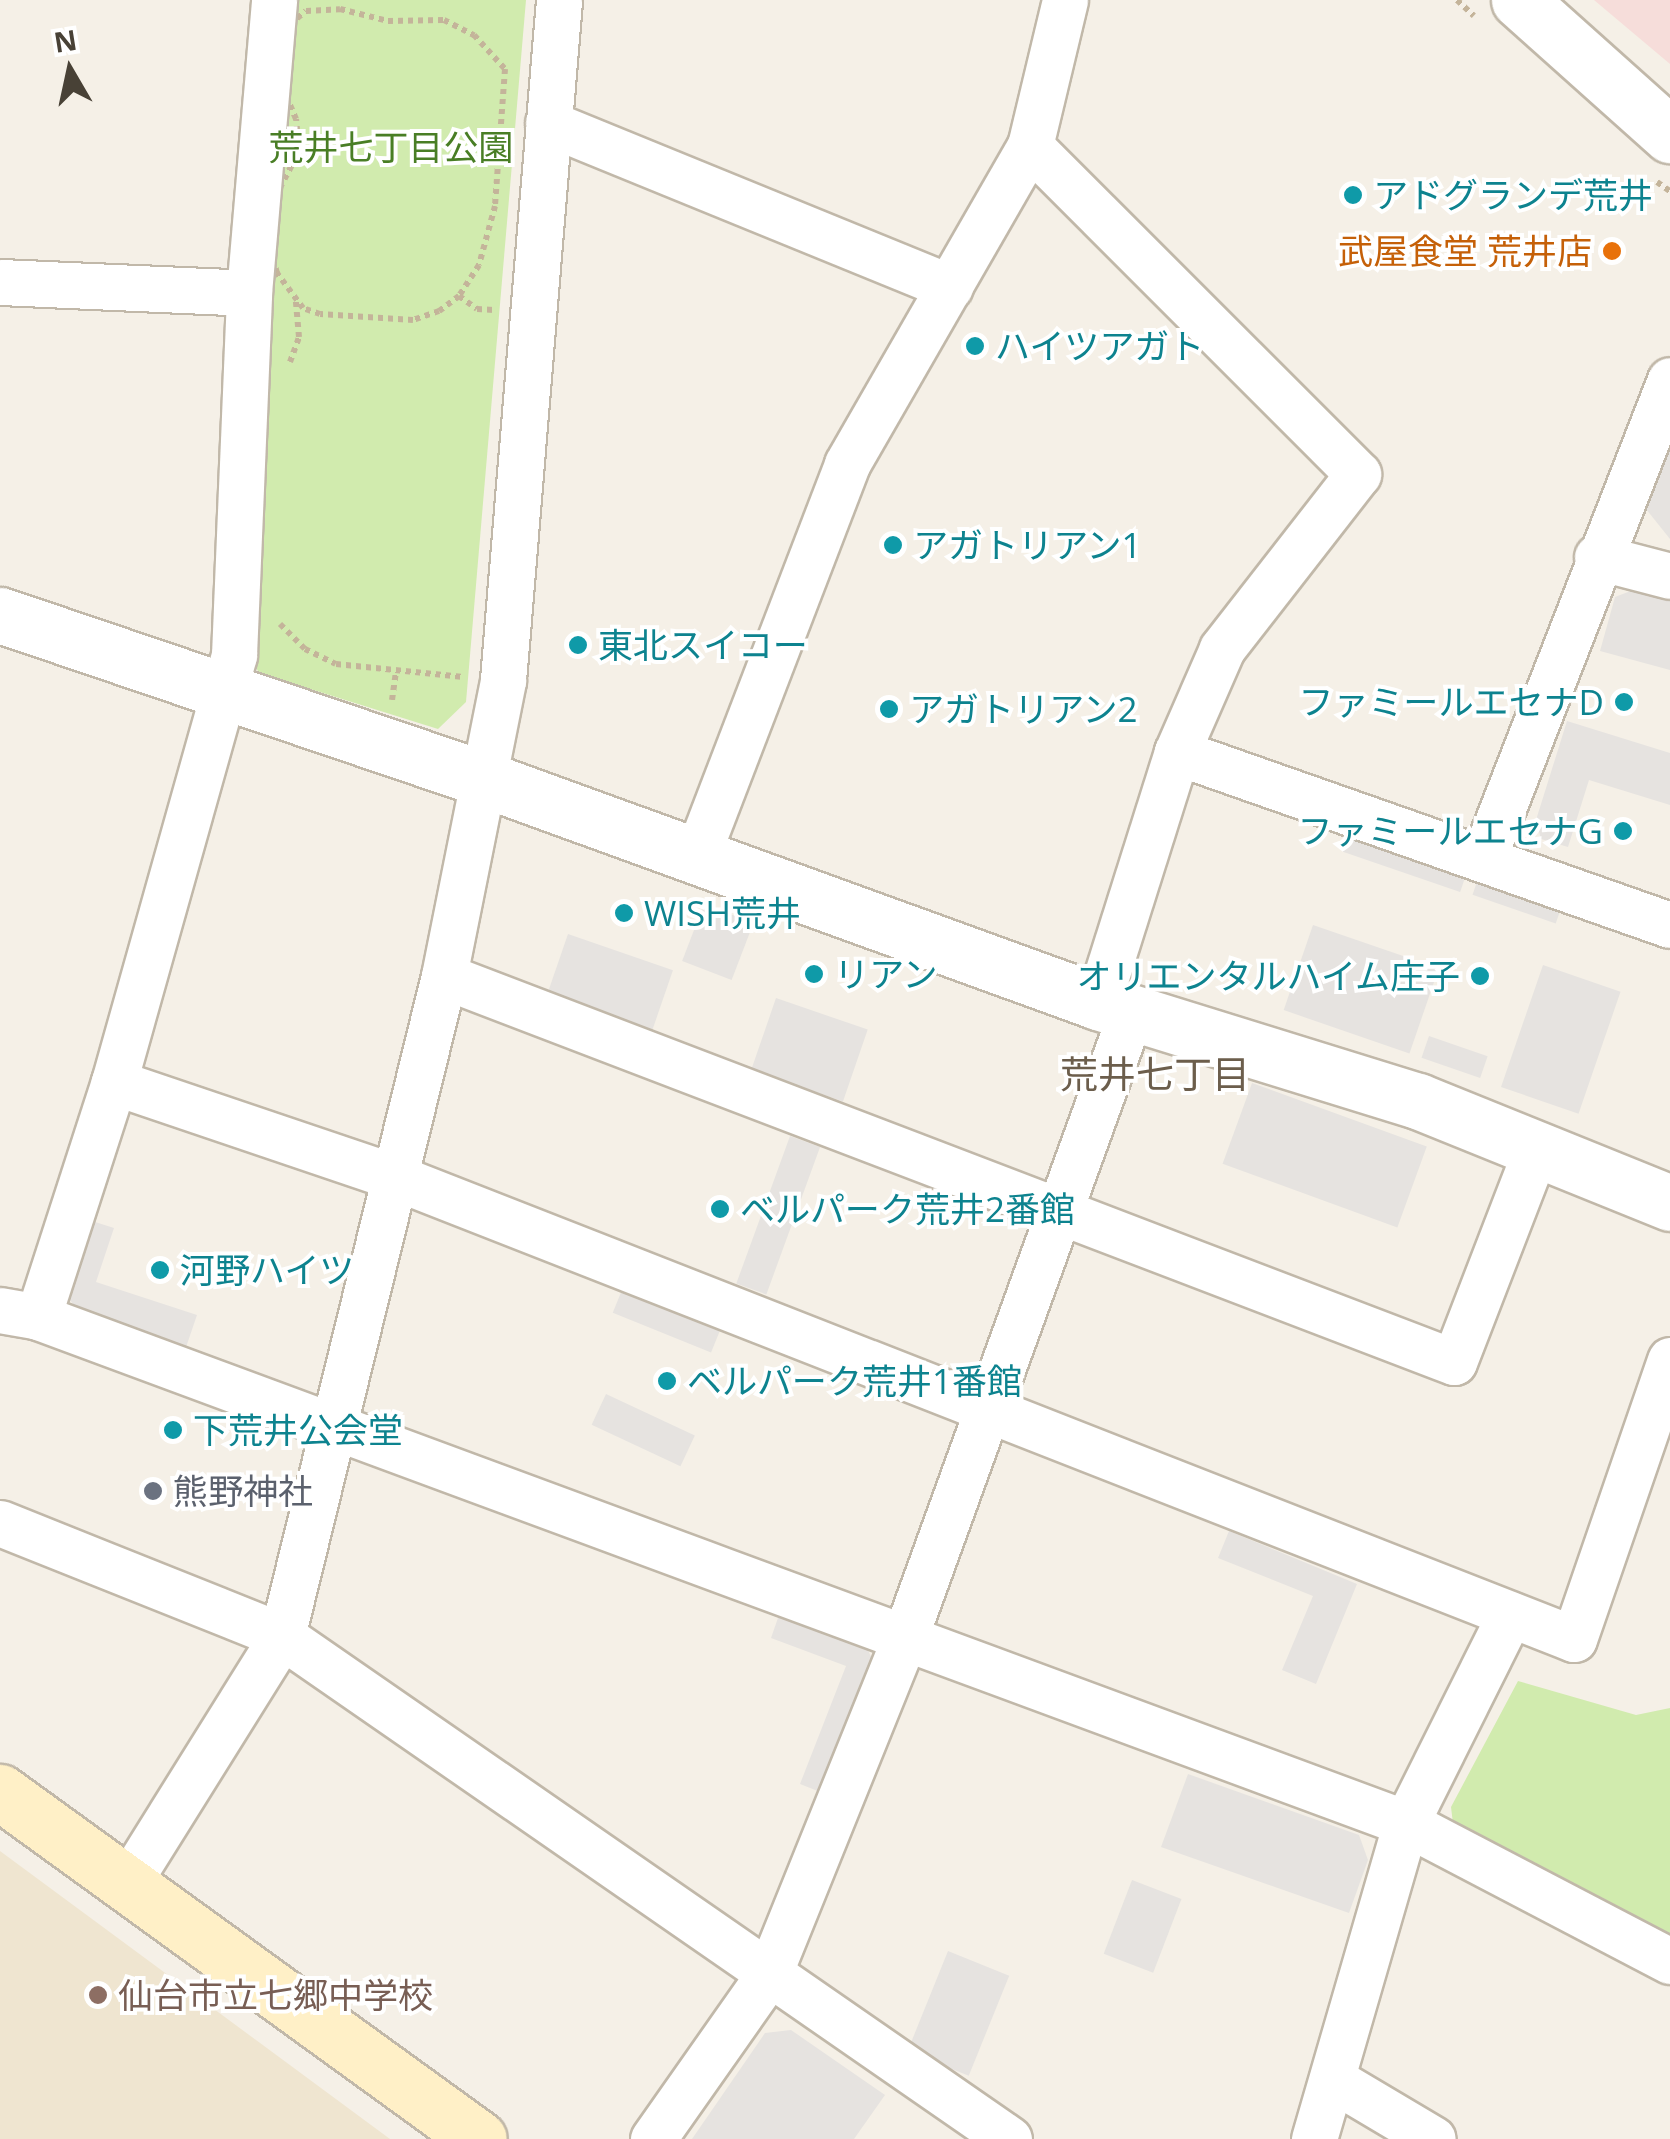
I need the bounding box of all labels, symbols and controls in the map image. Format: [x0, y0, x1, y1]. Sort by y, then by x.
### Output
north arrow [20, 20, 120, 120]
text: N [51, 20, 80, 61]
park label: 荒井七丁目公園 [269, 126, 513, 168]
place label: アドグランデ荒井 [1373, 174, 1653, 216]
marker: アドグランデ荒井 [1342, 184, 1364, 206]
place label: 武屋食堂 荒井店 [1338, 230, 1592, 272]
marker: 武屋食堂 荒井店 [1601, 240, 1623, 262]
place label: ハイツアガト [995, 325, 1205, 367]
marker: ハイツアガト [964, 335, 986, 357]
place label: アガトリアン1 [913, 524, 1143, 566]
marker: アガトリアン1 [882, 534, 904, 556]
place label: 東北スイコー [598, 624, 808, 666]
marker: 東北スイコー [567, 634, 589, 656]
place label: ファミールエセナD [1299, 681, 1604, 723]
place label: アガトリアン2 [909, 688, 1139, 730]
marker: ファミールエセナD [1613, 691, 1635, 713]
marker: アガトリアン2 [878, 698, 900, 720]
place label: ファミールエセナG [1298, 810, 1603, 852]
marker: ファミールエセナG [1612, 820, 1634, 842]
place label: WISH荒井 [644, 892, 801, 934]
marker: WISH荒井 [613, 902, 635, 924]
place label: リアン [834, 953, 939, 995]
place label: オリエンタルハイム庄子 [1075, 955, 1460, 997]
marker: リアン [803, 963, 825, 985]
marker: オリエンタルハイム庄子 [1469, 965, 1491, 987]
district label: 荒井七丁目 [1060, 1051, 1250, 1097]
place label: ベルパーク荒井2番館 [740, 1188, 1075, 1230]
marker: ベルパーク荒井2番館 [709, 1198, 731, 1220]
place label: 河野ハイツ [180, 1249, 355, 1291]
marker: 河野ハイツ [149, 1259, 171, 1281]
place label: ベルパーク荒井1番館 [687, 1360, 1022, 1402]
marker: ベルパーク荒井1番館 [656, 1370, 678, 1392]
place label: 下荒井公会堂 [193, 1409, 403, 1451]
marker: 下荒井公会堂 [162, 1419, 184, 1441]
place label: 熊野神社 [173, 1470, 313, 1512]
marker: 熊野神社 [142, 1480, 164, 1502]
place label: 仙台市立七郷中学校 [118, 1974, 433, 2016]
marker: 仙台市立七郷中学校 [87, 1984, 109, 2006]

